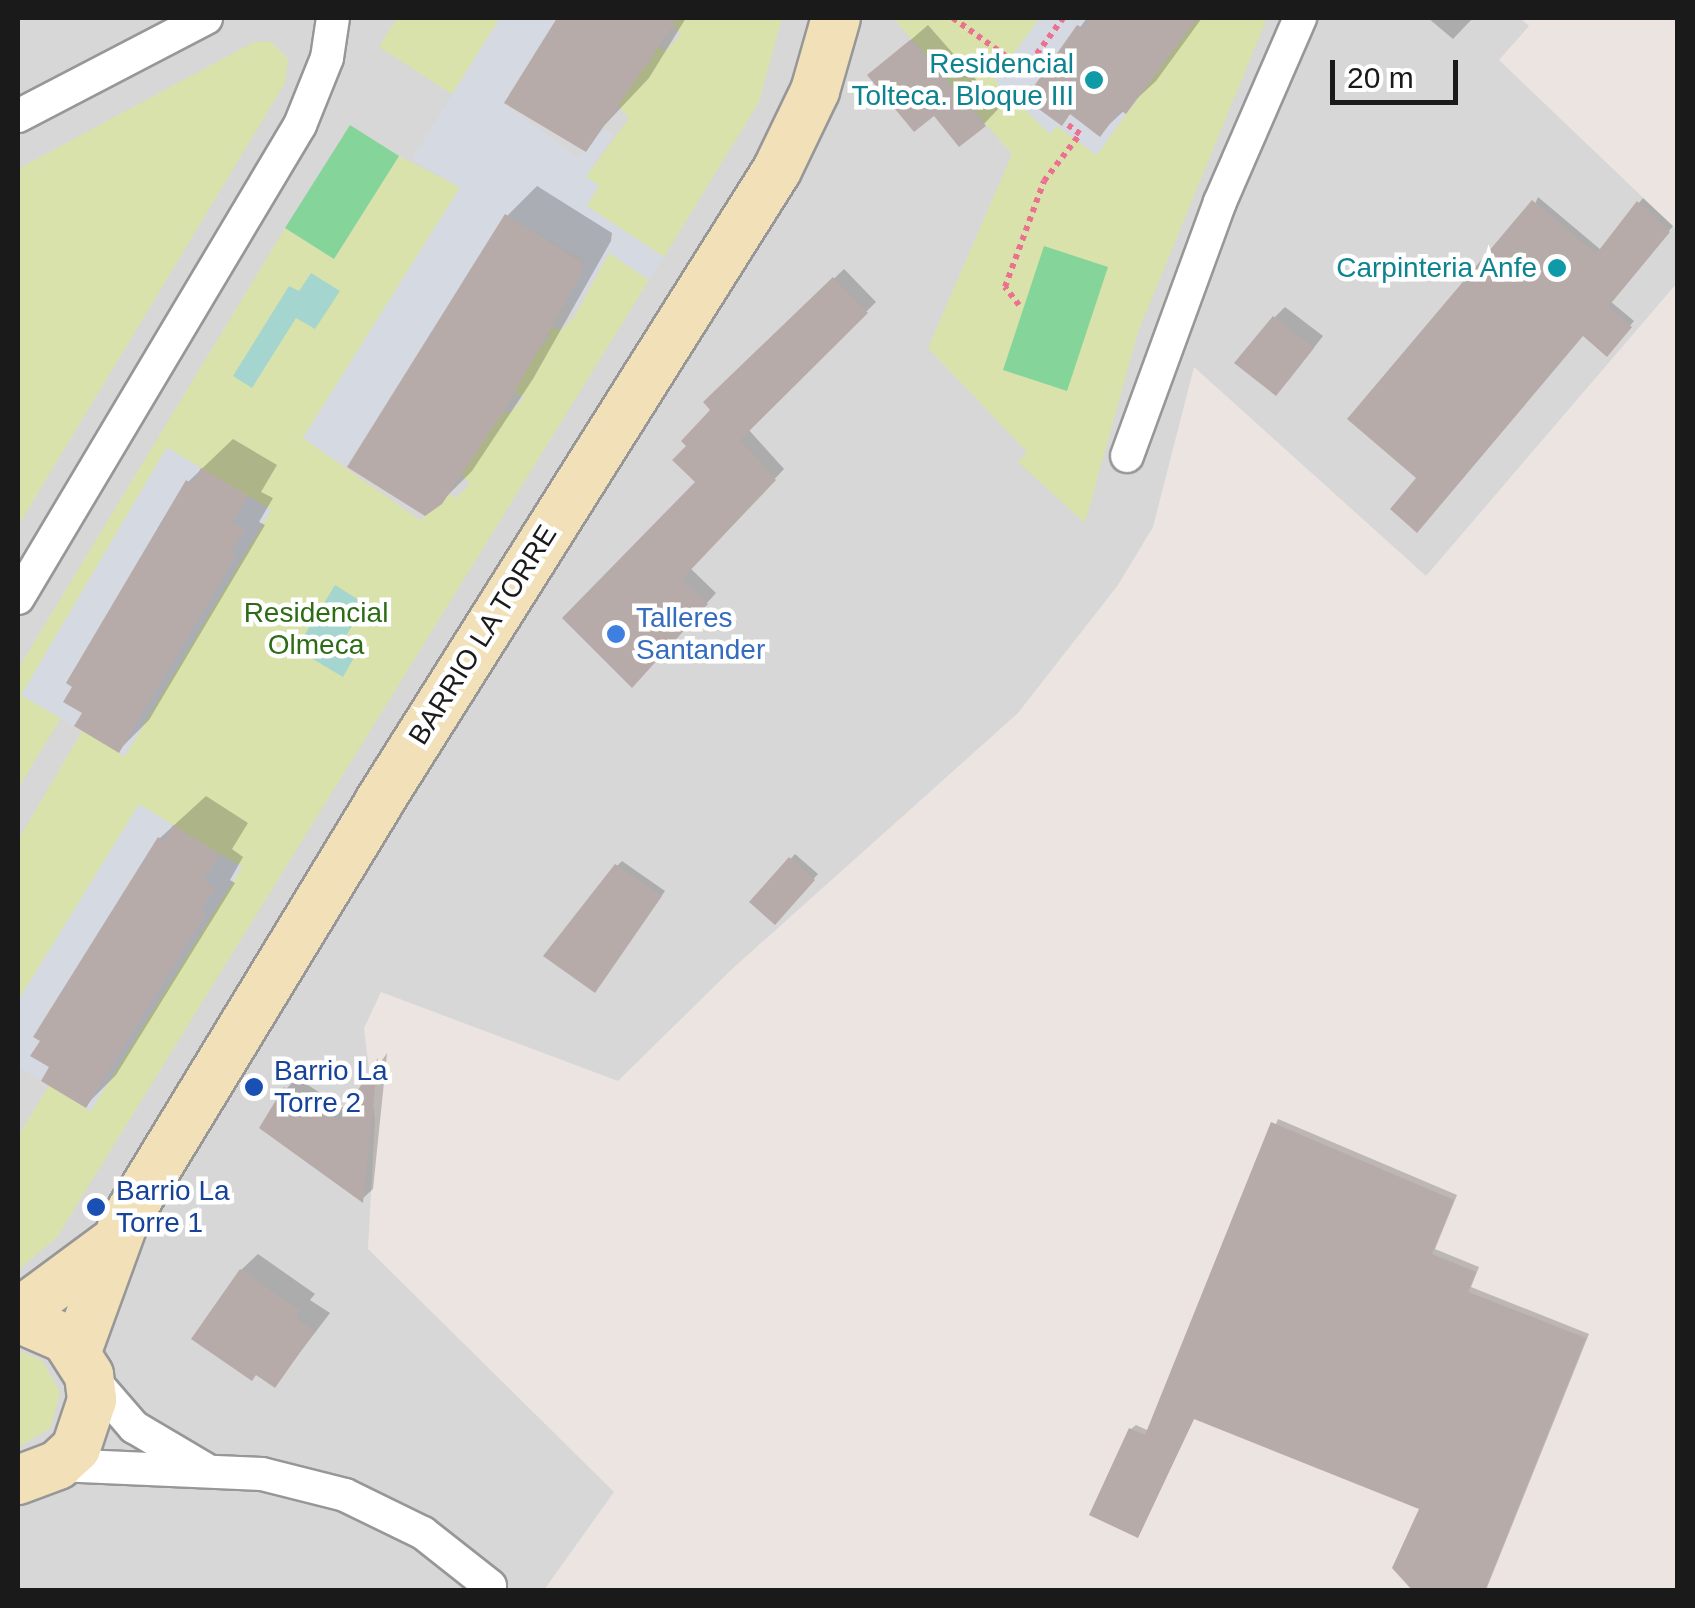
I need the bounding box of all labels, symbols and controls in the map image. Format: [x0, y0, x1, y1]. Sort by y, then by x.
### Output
scale bar [1335, 40, 1462, 102]
place label: Residencial Tolteca. Bloque III [851, 47, 1074, 113]
text: 20 m [1347, 61, 1414, 94]
marker: Residencial Tolteca. Bloque III [1083, 69, 1105, 91]
place label: Carpinteria Anfe [1335, 251, 1537, 285]
marker: Carpinteria Anfe [1546, 257, 1568, 279]
street label: BARRIO LA TORRE [401, 518, 565, 752]
park label: Residencial Olmeca [244, 596, 388, 662]
place label: Talleres Santander [636, 601, 765, 667]
marker: Talleres Santander [605, 623, 627, 645]
place label: Barrio La Torre 2 [274, 1054, 388, 1120]
marker: Barrio La Torre 2 [243, 1076, 265, 1098]
place label: Barrio La Torre 1 [116, 1174, 230, 1240]
marker: Barrio La Torre 1 [85, 1196, 107, 1218]

